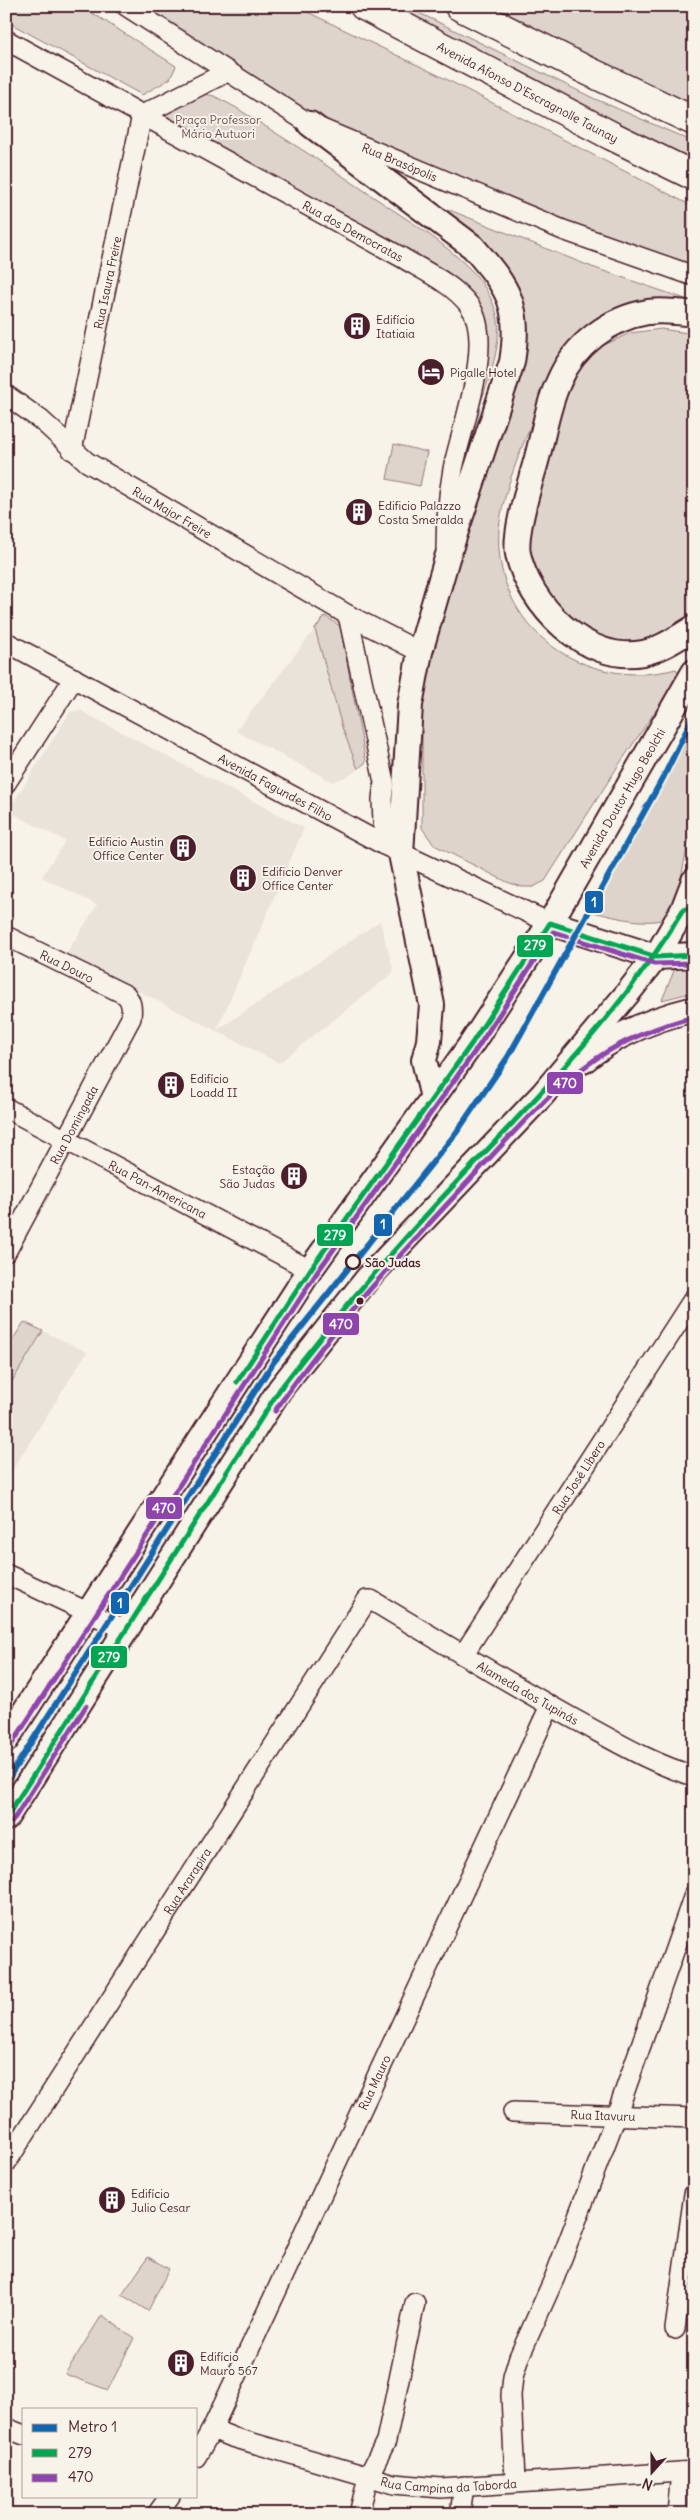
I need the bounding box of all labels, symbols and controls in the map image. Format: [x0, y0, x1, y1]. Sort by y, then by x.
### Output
street label: Avenida Afonso D'Escragnolle Taunay [435, 38, 621, 146]
park label: Praça Professor Mário Autuori [175, 112, 261, 141]
street label: Rua Brasópolis [360, 139, 440, 184]
street label: Rua dos Democratas [300, 197, 406, 264]
street label: Rua Isaura Freire [90, 235, 124, 330]
building icon: Edifício Itatiaia [342, 311, 372, 341]
place label: Edifício Itatiaia [376, 312, 415, 341]
hotel icon: Pigalle Hotel [416, 357, 446, 387]
place label: Pigalle Hotel [450, 365, 517, 380]
street label: Rua Major Freire [130, 483, 214, 541]
building icon: Edificio Palazzo Costa Smeralda [344, 497, 374, 527]
place label: Edificio Palazzo Costa Smeralda [378, 498, 464, 527]
street label: Avenida Doutor Hugo Beolchi [576, 725, 668, 870]
street label: Avenida Fagundes Filho [216, 750, 336, 824]
building icon: Edificio Austin Office Center [168, 833, 198, 863]
place label: Edificio Austin Office Center [89, 834, 164, 863]
building icon: Edificio Denver Office Center [228, 863, 258, 893]
place label: Edificio Denver Office Center [262, 864, 343, 893]
line badge: 1 [584, 890, 604, 914]
text: 1 [591, 893, 597, 911]
line badge: 279 [516, 934, 554, 958]
text: 279 [524, 936, 546, 954]
street label: Rua Douro [38, 946, 97, 986]
building icon: Edifício Loadd II [156, 1070, 186, 1100]
place label: Edifício Loadd II [190, 1071, 237, 1100]
line badge: 470 [546, 1071, 584, 1095]
text: 470 [553, 1074, 577, 1092]
street label: Rua Domingada [47, 1083, 101, 1167]
street label: Rua Pan-Americana [106, 1157, 210, 1221]
building icon: Estação São Judas [279, 1161, 309, 1191]
place label: Estação São Judas [220, 1162, 275, 1191]
line badge: 1 [373, 1213, 393, 1237]
text: 1 [380, 1215, 386, 1233]
line badge: 279 [316, 1223, 354, 1247]
text: 279 [324, 1226, 346, 1244]
marker: São Judas [345, 1254, 361, 1270]
place label: São Judas [365, 1255, 421, 1270]
unlabelled marker [355, 1296, 365, 1306]
line badge: 470 [322, 1312, 360, 1336]
text: 470 [329, 1315, 353, 1333]
street label: Rua José Líbero [549, 1437, 608, 1517]
line badge: 470 [145, 1496, 183, 1520]
text: 470 [152, 1499, 176, 1517]
line badge: 1 [110, 1591, 130, 1615]
text: 1 [117, 1594, 123, 1612]
line badge: 279 [90, 1645, 128, 1669]
text: 279 [98, 1648, 120, 1666]
street label: Alameda dos Tupinás [475, 1657, 581, 1728]
street label: Rua Ararapira [160, 1845, 214, 1917]
street label: Rua Mauro [355, 2052, 394, 2112]
street label: Rua Itavuru [570, 2106, 636, 2124]
building icon: Edifício Julio Cesar [97, 2185, 127, 2215]
place label: Edifício Julio Cesar [131, 2186, 190, 2215]
building icon: Edifício Mauro 567 [166, 2348, 196, 2378]
place label: Edifício Mauro 567 [200, 2349, 258, 2378]
legend [22, 2408, 198, 2498]
text: Metro 1 [68, 2417, 117, 2436]
text: 279 [68, 2443, 92, 2462]
north arrow [628, 2448, 678, 2498]
text: 470 [68, 2467, 94, 2486]
street label: Rua Campina da Taborda [379, 2473, 518, 2496]
text: N [640, 2474, 655, 2494]

